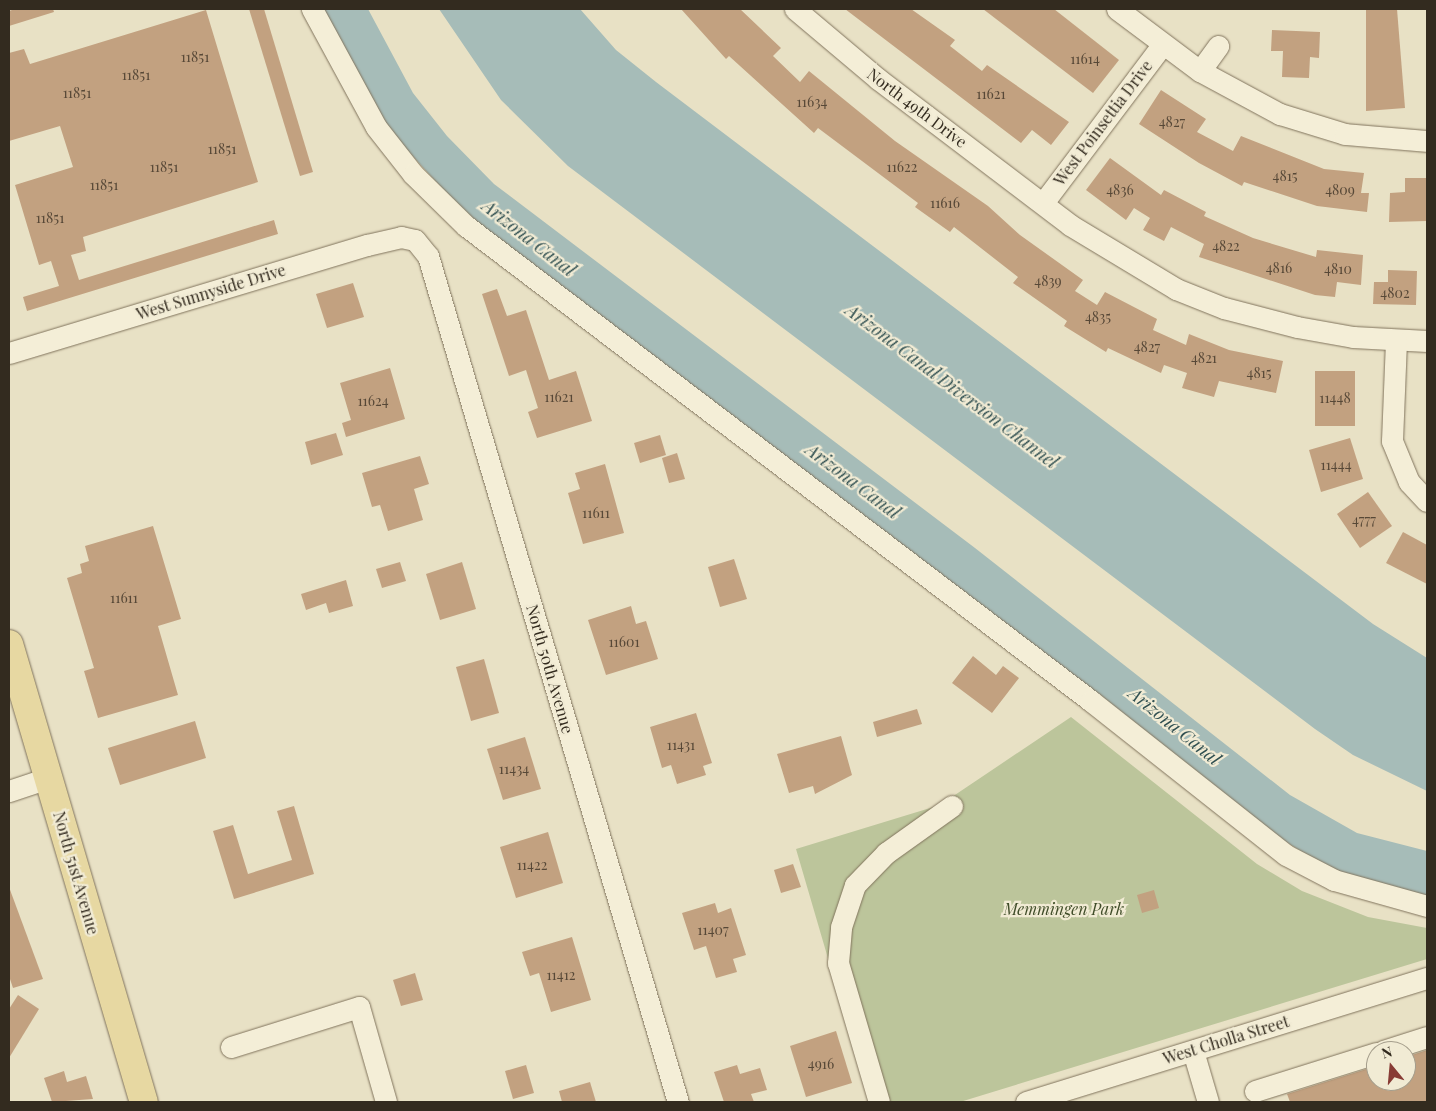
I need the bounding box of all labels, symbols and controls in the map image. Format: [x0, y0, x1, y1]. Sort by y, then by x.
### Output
house number: 11851 [181, 49, 209, 65]
house number: 11614 [1070, 51, 1100, 67]
street label: West Poinsettia Drive [1050, 56, 1156, 190]
street label: North 49th Drive [863, 64, 971, 152]
house number: 11851 [122, 67, 150, 83]
house number: 11851 [63, 85, 91, 101]
house number: 11621 [976, 86, 1006, 102]
house number: 11634 [797, 94, 827, 110]
house number: 4827 [1159, 114, 1185, 130]
house number: 11851 [208, 141, 236, 157]
house number: 11851 [150, 159, 178, 175]
house number: 11622 [886, 159, 918, 175]
house number: 4815 [1272, 168, 1298, 184]
house number: 11851 [90, 177, 118, 193]
house number: 4836 [1106, 182, 1134, 198]
house number: 4809 [1325, 182, 1355, 198]
water label: Arizona Canal [478, 195, 580, 281]
house number: 11616 [930, 195, 960, 211]
house number: 11851 [36, 210, 64, 226]
house number: 4822 [1212, 238, 1240, 254]
street label: West Sunnyside Drive [134, 260, 288, 324]
house number: 4816 [1266, 260, 1292, 276]
house number: 4810 [1324, 261, 1352, 277]
house number: 4839 [1034, 273, 1062, 289]
house number: 4802 [1380, 285, 1410, 301]
water label: Arizona Canal Diversion Channel [841, 299, 1063, 473]
house number: 4835 [1085, 309, 1111, 325]
house number: 4827 [1134, 339, 1160, 355]
house number: 4821 [1191, 350, 1217, 366]
house number: 4815 [1246, 365, 1272, 381]
house number: 11621 [544, 389, 574, 405]
house number: 11448 [1319, 390, 1351, 406]
house number: 11624 [357, 393, 389, 409]
water label: Arizona Canal [802, 439, 904, 523]
house number: 11444 [1320, 457, 1352, 473]
house number: 11611 [582, 505, 610, 521]
house number: 4777 [1352, 512, 1376, 528]
house number: 11611 [110, 590, 138, 606]
street label: North 50th Avenue [522, 602, 578, 736]
house number: 11601 [608, 634, 640, 650]
water label: Arizona Canal [1125, 682, 1225, 770]
house number: 11431 [667, 737, 695, 753]
house number: 11434 [499, 761, 529, 777]
street label: North 51st Avenue [49, 809, 103, 937]
house number: 11422 [517, 857, 547, 873]
park label: Memmingen Park [1004, 899, 1124, 919]
house number: 11407 [697, 922, 729, 938]
house number: 11412 [546, 967, 576, 983]
street label: West Cholla Street [1160, 1012, 1292, 1068]
north arrow [1366, 1041, 1416, 1091]
text: N [1379, 1042, 1394, 1063]
house number: 4916 [808, 1056, 834, 1072]

